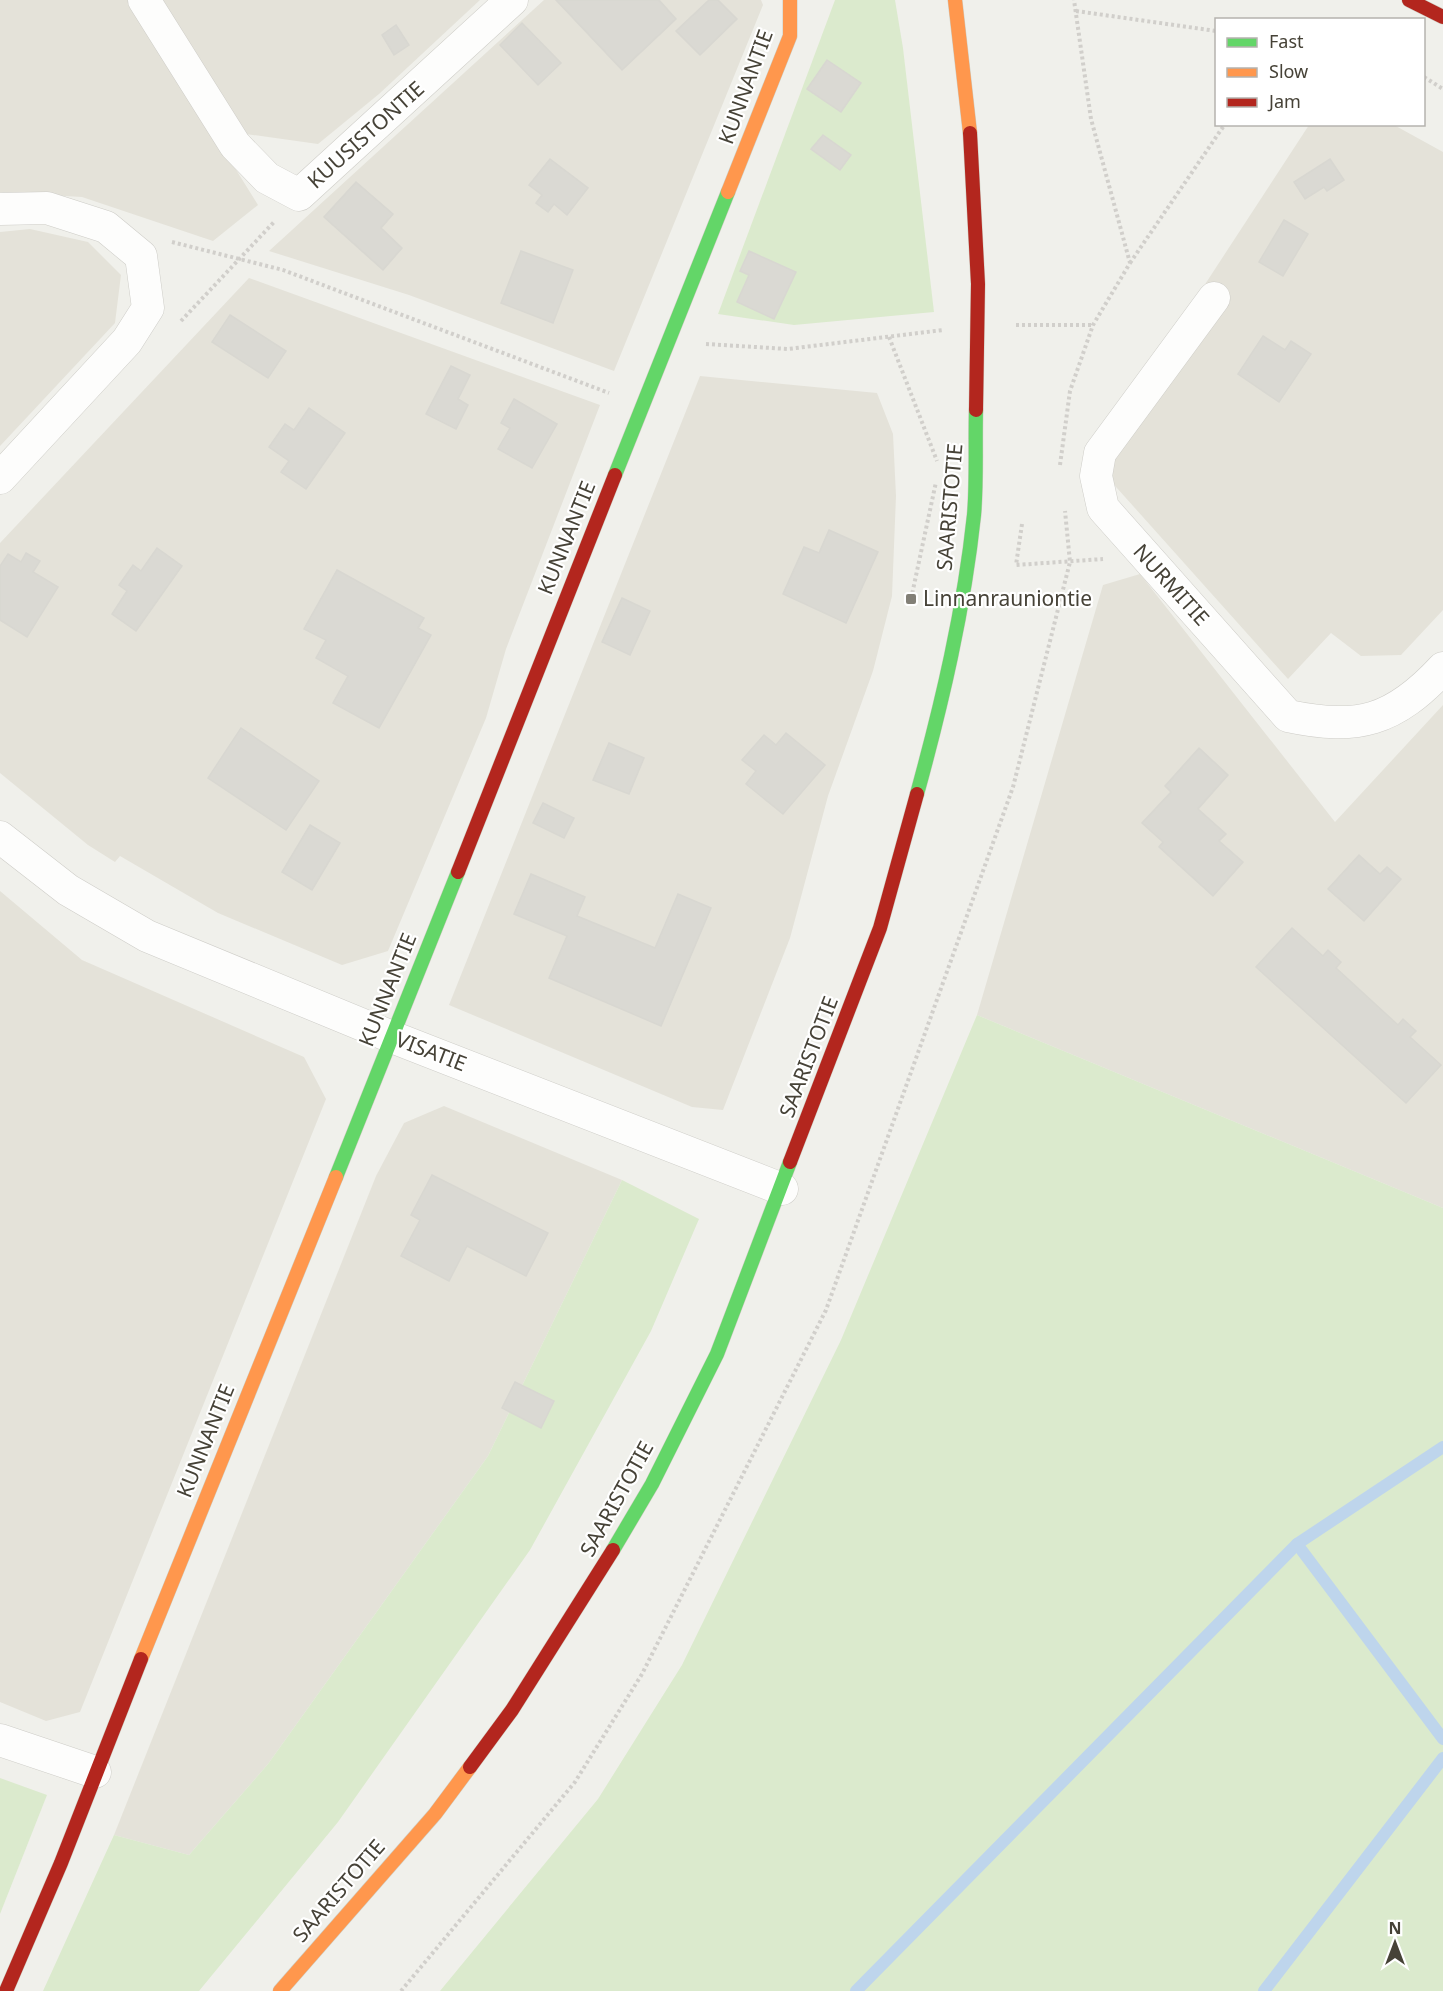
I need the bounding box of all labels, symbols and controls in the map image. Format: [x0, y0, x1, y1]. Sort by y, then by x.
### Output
legend [1215, 18, 1425, 126]
street label: KUNNANTIE [711, 25, 779, 148]
text: Fast [1269, 29, 1304, 53]
text: Slow [1269, 59, 1308, 83]
street label: KUUSISTONTIE [301, 74, 430, 194]
text: Jam [1267, 89, 1301, 113]
street label: SAARISTOTIE [929, 442, 969, 572]
street label: KUNNANTIE [531, 477, 602, 599]
street label: NURMITIE [1128, 537, 1216, 631]
place label: Linnanrauniontie [923, 584, 1092, 612]
marker: Linnanrauniontie [904, 592, 918, 606]
street label: KUNNANTIE [352, 929, 423, 1051]
street label: SAARISTOTIE [772, 992, 844, 1121]
street label: VISATIE [392, 1025, 471, 1077]
street label: KUNNANTIE [170, 1380, 241, 1502]
street label: SAARISTOTIE [573, 1436, 659, 1561]
street label: SAARISTOTIE [286, 1833, 391, 1948]
north arrow [1365, 1913, 1425, 1973]
text: N [1388, 1917, 1402, 1939]

